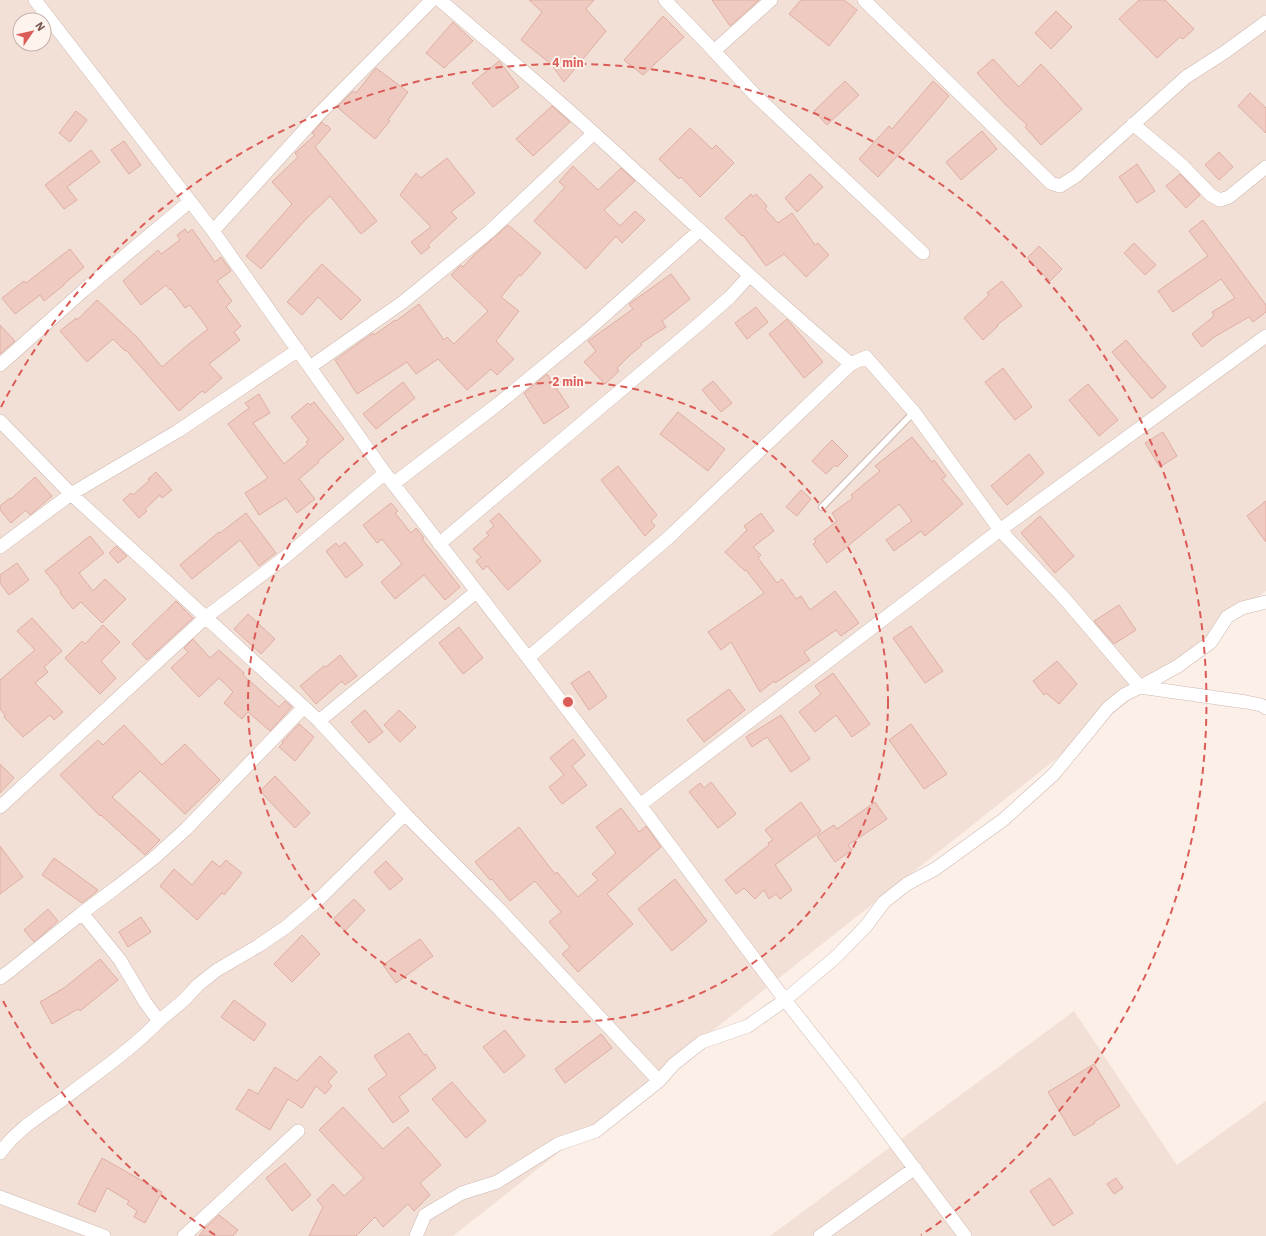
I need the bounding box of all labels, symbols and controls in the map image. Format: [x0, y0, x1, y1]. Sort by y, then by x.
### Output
north arrow [12, 12, 52, 52]
text: N [32, 19, 48, 34]
text: 4 min [552, 55, 584, 70]
text: 2 min [552, 374, 584, 389]
centre of rings [561, 695, 575, 709]

